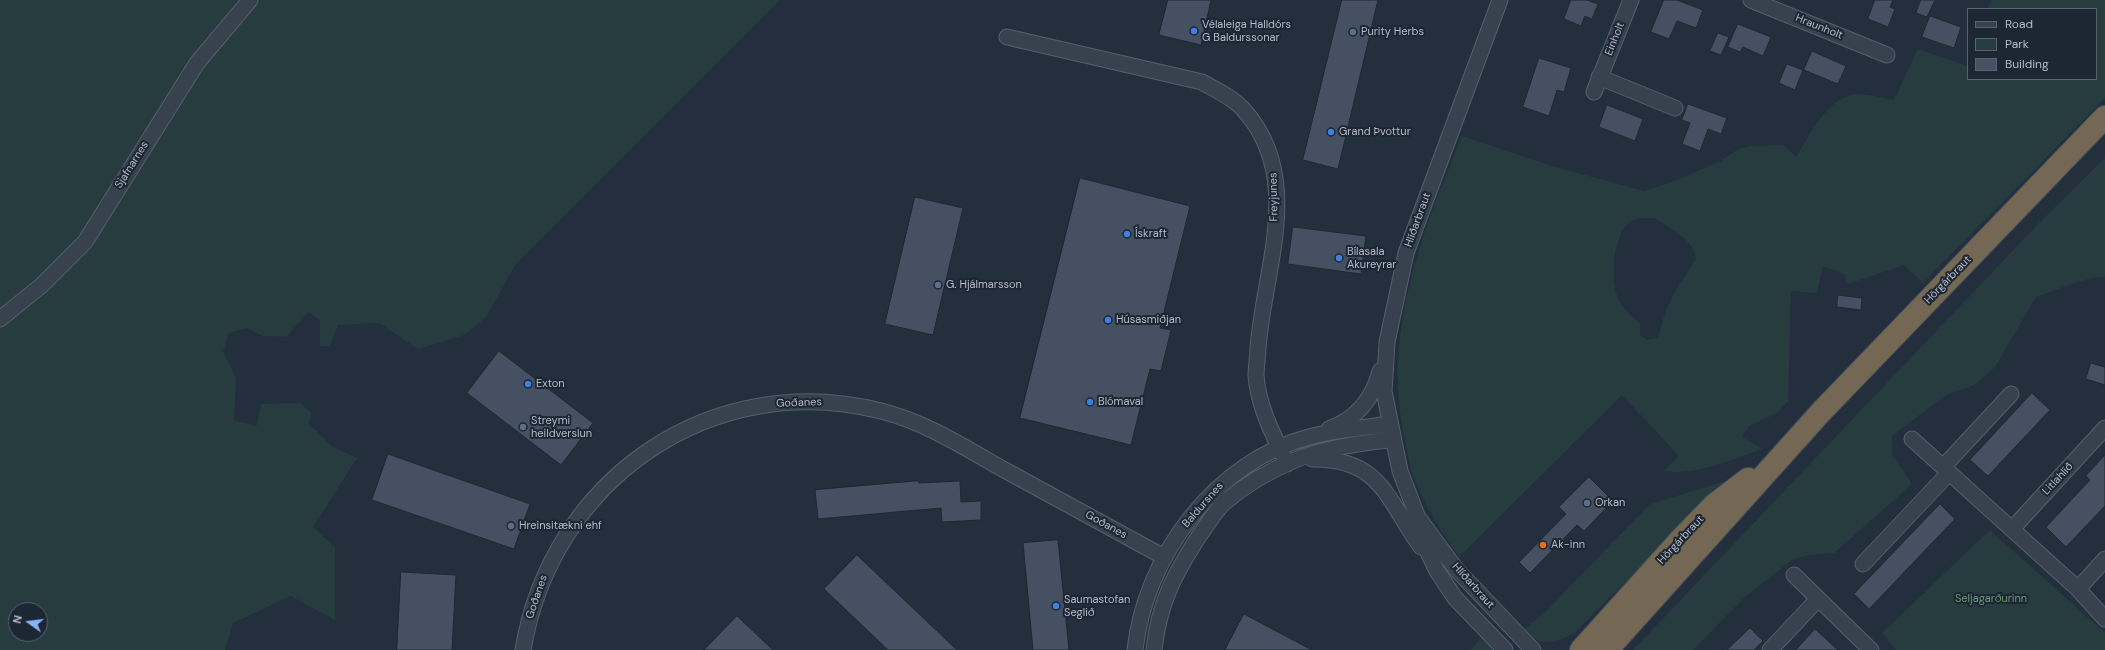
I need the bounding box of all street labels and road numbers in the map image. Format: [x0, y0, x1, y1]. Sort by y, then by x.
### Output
street label: Hraunholt [1793, 12, 1845, 42]
street label: Einholt [1602, 20, 1628, 58]
street label: Sjafnarnes [112, 139, 152, 191]
street label: Freyjunes [1267, 172, 1281, 222]
street label: Hlíðarbraut [1402, 191, 1434, 249]
street label: Hörgárbraut [1922, 253, 1974, 307]
street label: Goðanes [776, 396, 822, 410]
street label: Litlahlíð [2040, 460, 2076, 498]
street label: Baldursnes [1180, 480, 1226, 530]
street label: Goðanes [1083, 508, 1129, 542]
street label: Hörgárbraut [1655, 513, 1707, 567]
street label: Hlíðarbraut [1449, 560, 1497, 612]
street label: Goðanes [523, 573, 551, 621]

